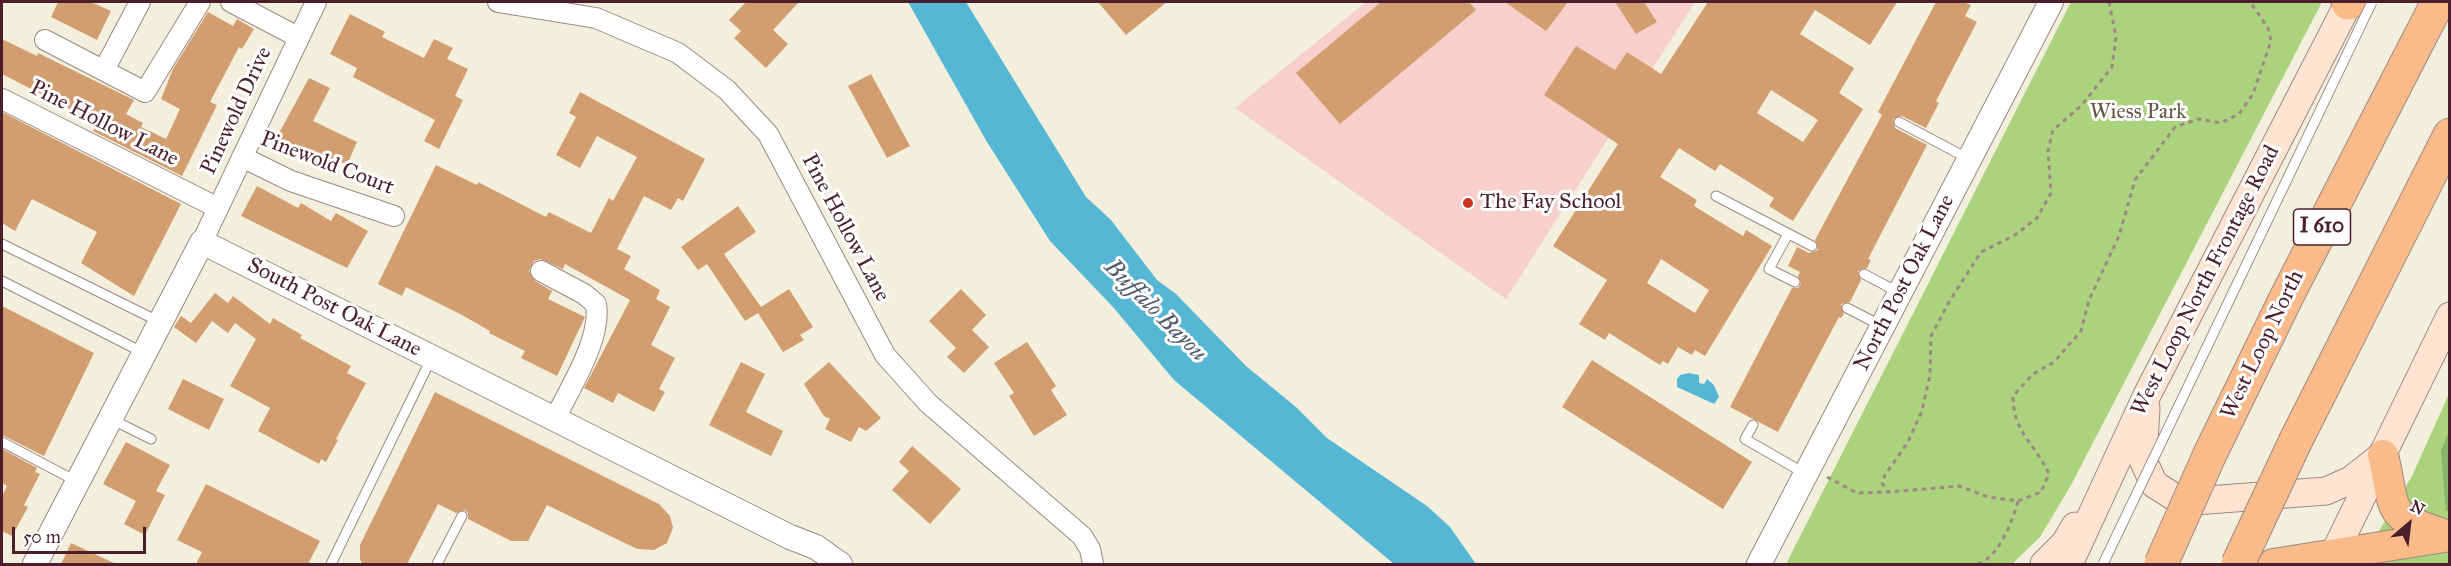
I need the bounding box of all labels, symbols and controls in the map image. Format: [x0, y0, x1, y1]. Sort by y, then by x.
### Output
street label: Pinewold Drive [196, 43, 278, 179]
street label: Pine Hollow Lane [25, 75, 183, 173]
park label: Wiess Park [2090, 100, 2186, 126]
street label: Pinewold Court [257, 126, 397, 202]
street label: West Loop North Frontage Road [2126, 141, 2286, 421]
street label: Pine Hollow Lane [795, 150, 895, 306]
place label: The Fay School [1480, 190, 1622, 216]
street label: North Post Oak Lane [1849, 191, 1961, 375]
marker: The Fay School [1461, 196, 1475, 210]
road number: I 610 [2294, 209, 2350, 245]
street label: South Post Oak Lane [243, 253, 425, 363]
water label: Buffalo Bayou [1098, 254, 1212, 368]
street label: West Loop North [2216, 266, 2310, 424]
north arrow [2379, 494, 2439, 554]
text: N [2407, 496, 2428, 519]
scale bar [15, 515, 148, 553]
text: 50 m [23, 526, 61, 548]

